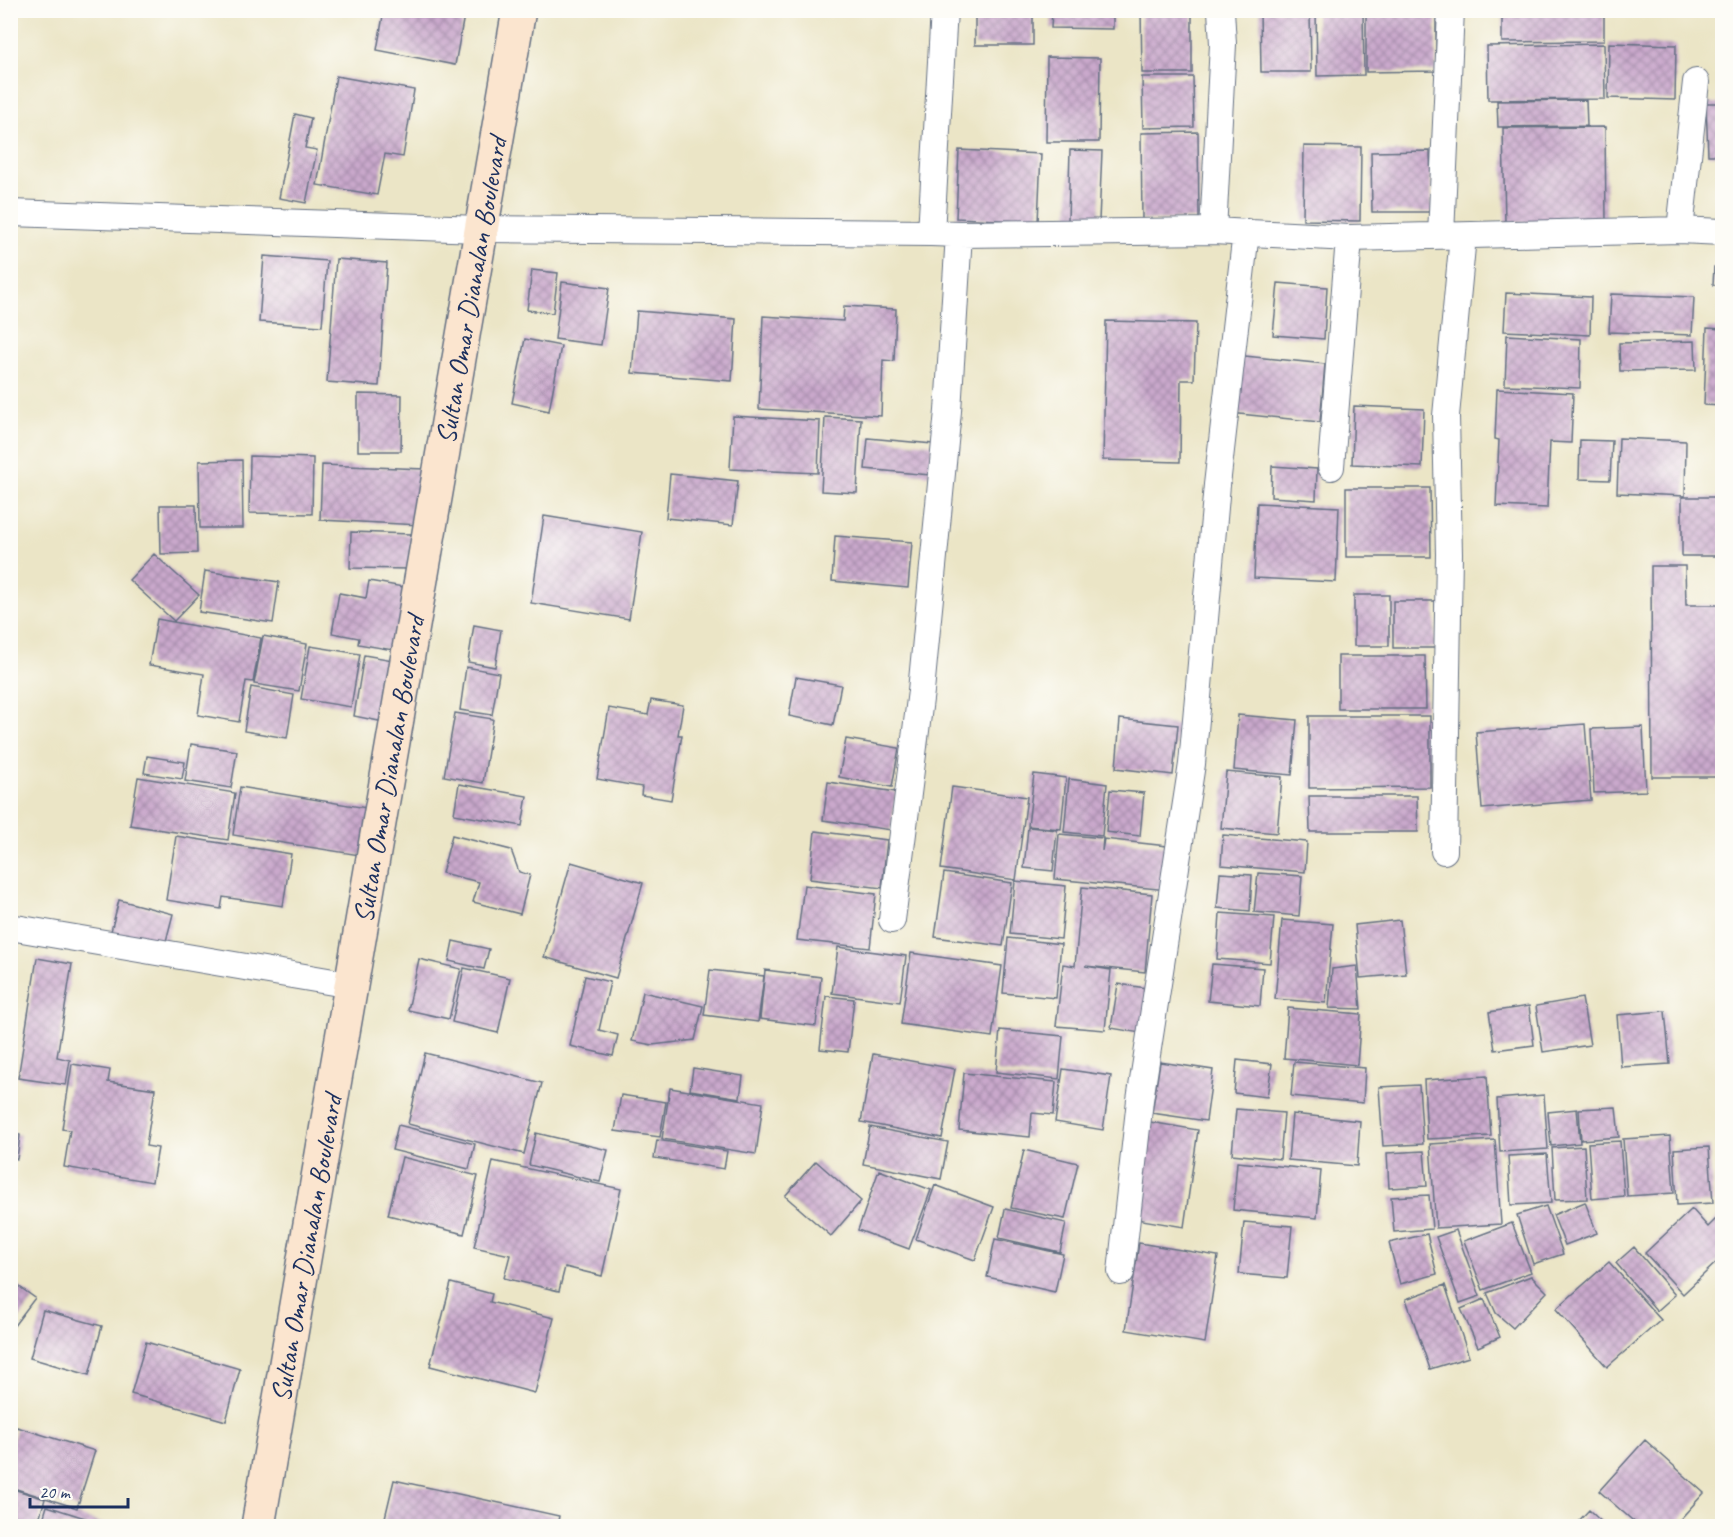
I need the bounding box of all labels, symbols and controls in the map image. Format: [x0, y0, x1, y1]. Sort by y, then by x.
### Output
street label: Sultan Omar Dianalan Boulevard [428, 130, 516, 446]
street label: Sultan Omar Dianalan Boulevard [345, 609, 433, 925]
street label: Sultan Omar Dianalan Boulevard [263, 1088, 351, 1404]
scale bar [30, 1471, 128, 1509]
text: 20 m [39, 1481, 72, 1503]

